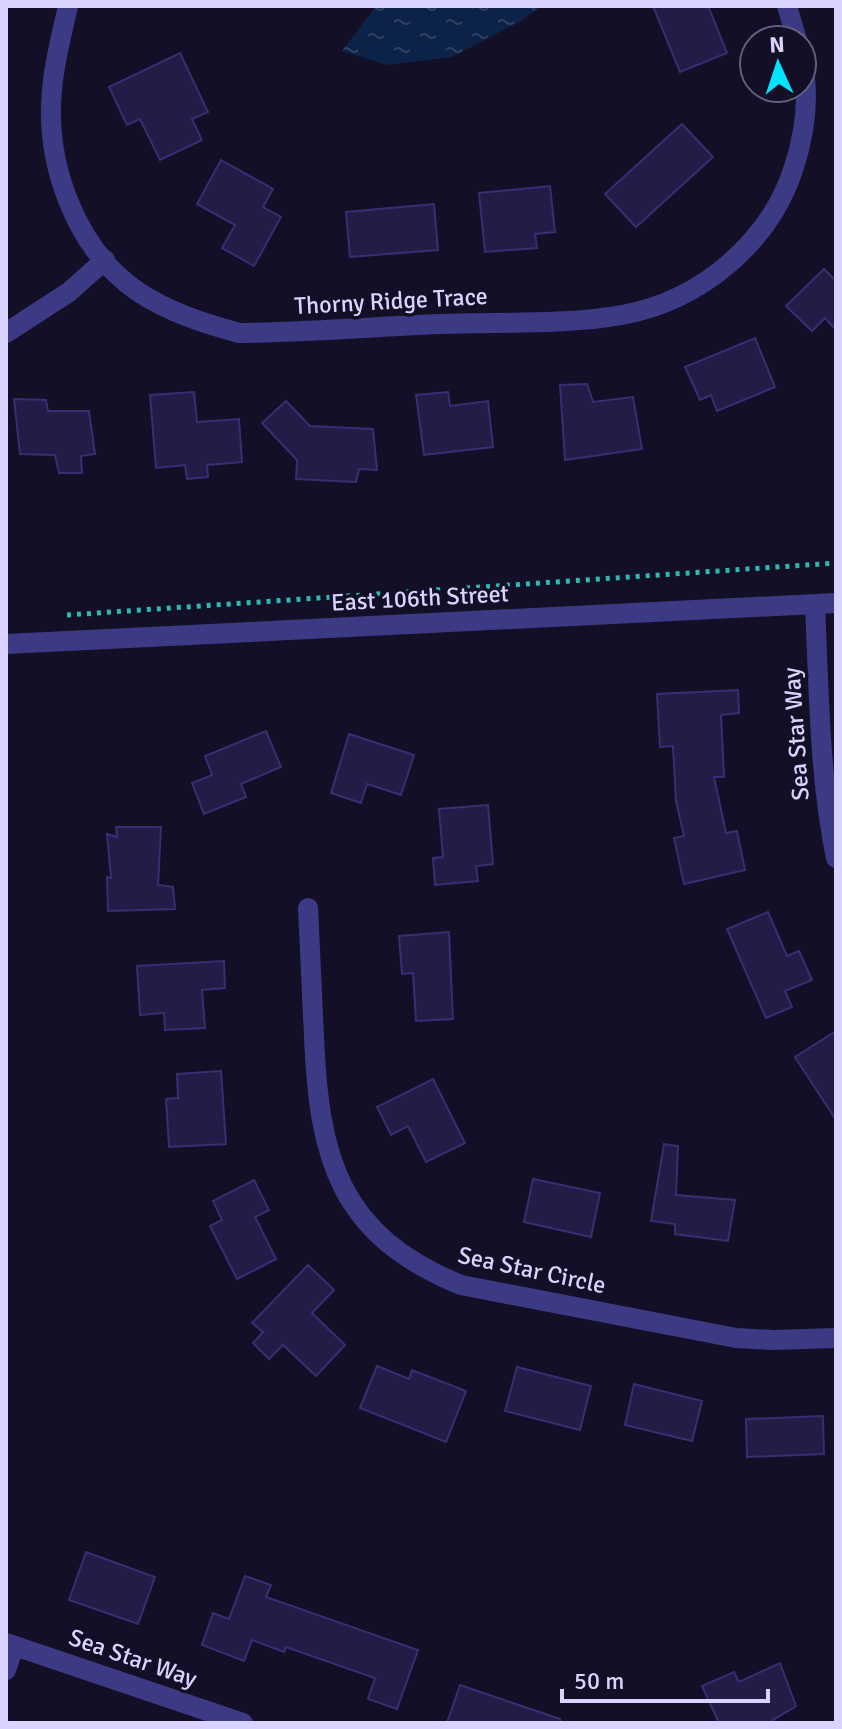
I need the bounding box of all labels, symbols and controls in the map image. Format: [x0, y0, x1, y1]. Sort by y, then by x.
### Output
north arrow [738, 24, 818, 104]
text: N [769, 31, 785, 58]
street label: Thorny Ridge Trace [294, 281, 488, 321]
street label: East 106th Street [330, 578, 510, 618]
street label: Sea Star Way [776, 666, 816, 802]
street label: Sea Star Circle [455, 1240, 609, 1300]
street label: Sea Star Way [65, 1622, 201, 1694]
scale bar [562, 1653, 768, 1703]
text: 50 m [574, 1666, 624, 1696]

